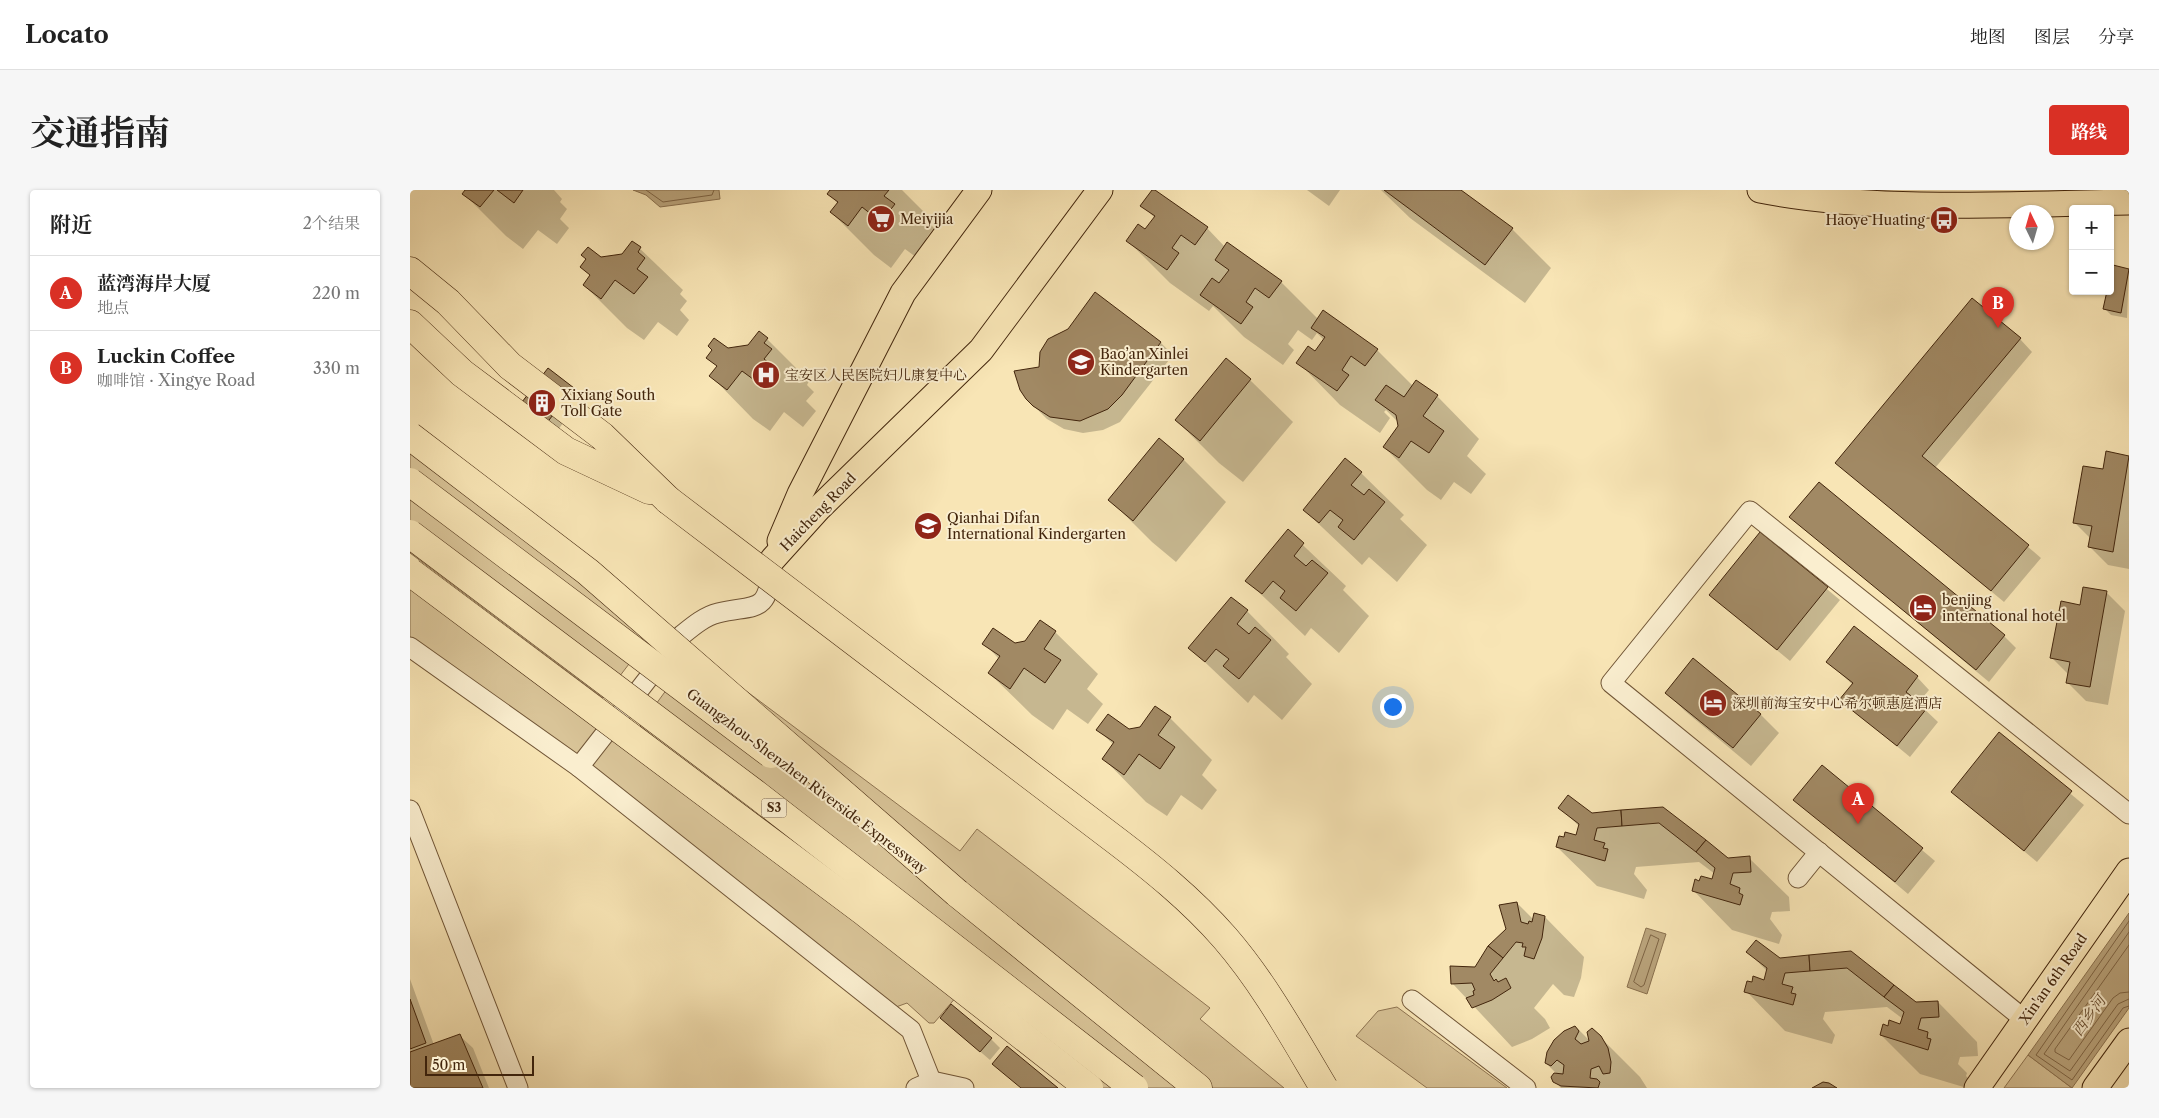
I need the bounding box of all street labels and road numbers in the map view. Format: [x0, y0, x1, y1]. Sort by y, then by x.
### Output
street label: Haicheng Road [776, 469, 860, 555]
street label: Guangzhou-Shenzhen Riverside Expressway [683, 684, 931, 878]
road number: S3 [762, 798, 786, 818]
street label: Xin'an 6th Road [2014, 930, 2091, 1029]

